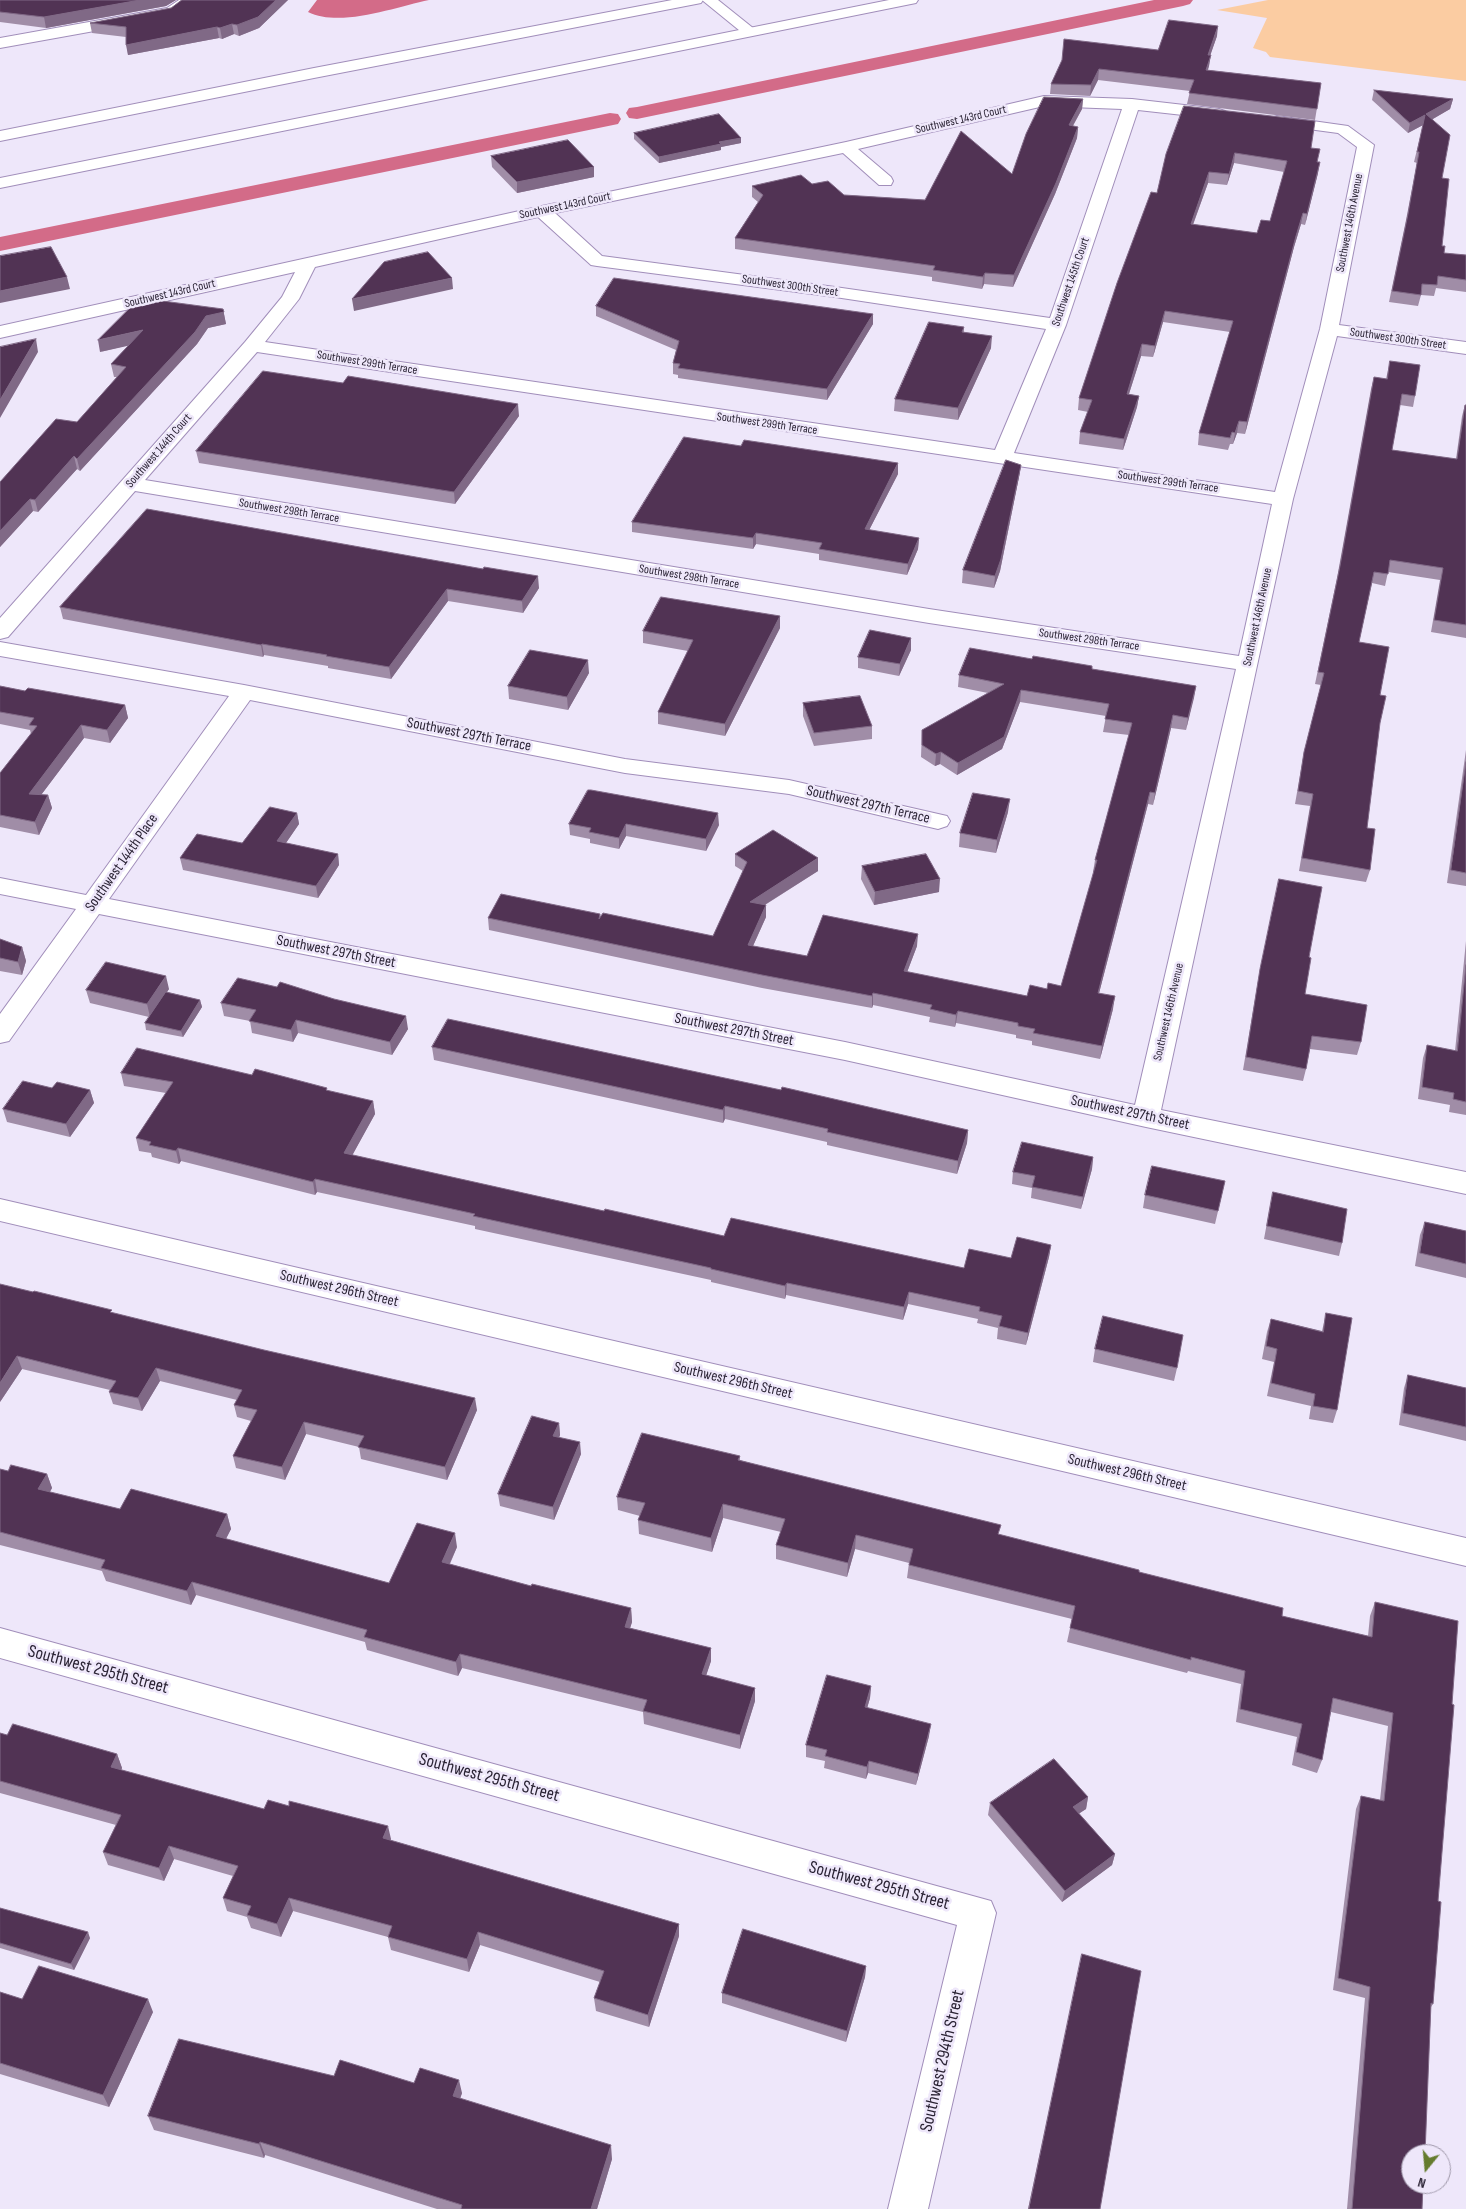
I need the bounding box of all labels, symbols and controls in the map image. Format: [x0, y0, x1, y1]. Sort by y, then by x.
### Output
street label: Southwest 143rd Court [914, 103, 1008, 137]
street label: Southwest 146th Avenue [1333, 173, 1367, 273]
street label: Southwest 143rd Court [518, 189, 612, 223]
street label: Southwest 145th Court [1049, 236, 1093, 328]
street label: Southwest 300th Street [741, 272, 839, 300]
street label: Southwest 143rd Court [123, 277, 217, 311]
street label: Southwest 300th Street [1349, 325, 1447, 353]
street label: Southwest 299th Terrace [316, 348, 418, 378]
street label: Southwest 299th Terrace [716, 410, 818, 438]
street label: Southwest 144th Court [123, 411, 195, 491]
street label: Southwest 299th Terrace [1117, 468, 1219, 496]
street label: Southwest 298th Terrace [238, 496, 340, 526]
street label: Southwest 298th Terrace [638, 562, 740, 592]
street label: Southwest 146th Avenue [1241, 567, 1275, 667]
street label: Southwest 298th Terrace [1038, 626, 1140, 654]
street label: Southwest 297th Terrace [405, 714, 533, 756]
street label: Southwest 297th Terrace [804, 782, 932, 828]
street label: Southwest 144th Place [82, 811, 162, 915]
street label: Southwest 297th Street [275, 932, 397, 972]
street label: Southwest 146th Avenue [1151, 962, 1187, 1062]
street label: Southwest 297th Street [673, 1010, 795, 1050]
street label: Southwest 297th Street [1069, 1092, 1191, 1134]
street label: Southwest 296th Street [278, 1267, 400, 1311]
street label: Southwest 296th Street [672, 1359, 794, 1403]
street label: Southwest 296th Street [1066, 1451, 1188, 1495]
street label: Southwest 295th Street [25, 1641, 171, 1699]
street label: Southwest 295th Street [416, 1749, 562, 1807]
street label: Southwest 295th Street [806, 1857, 952, 1915]
street label: Southwest 294th Street [916, 1988, 970, 2134]
north arrow [1401, 2144, 1451, 2194]
text: N [1416, 2174, 1428, 2192]

